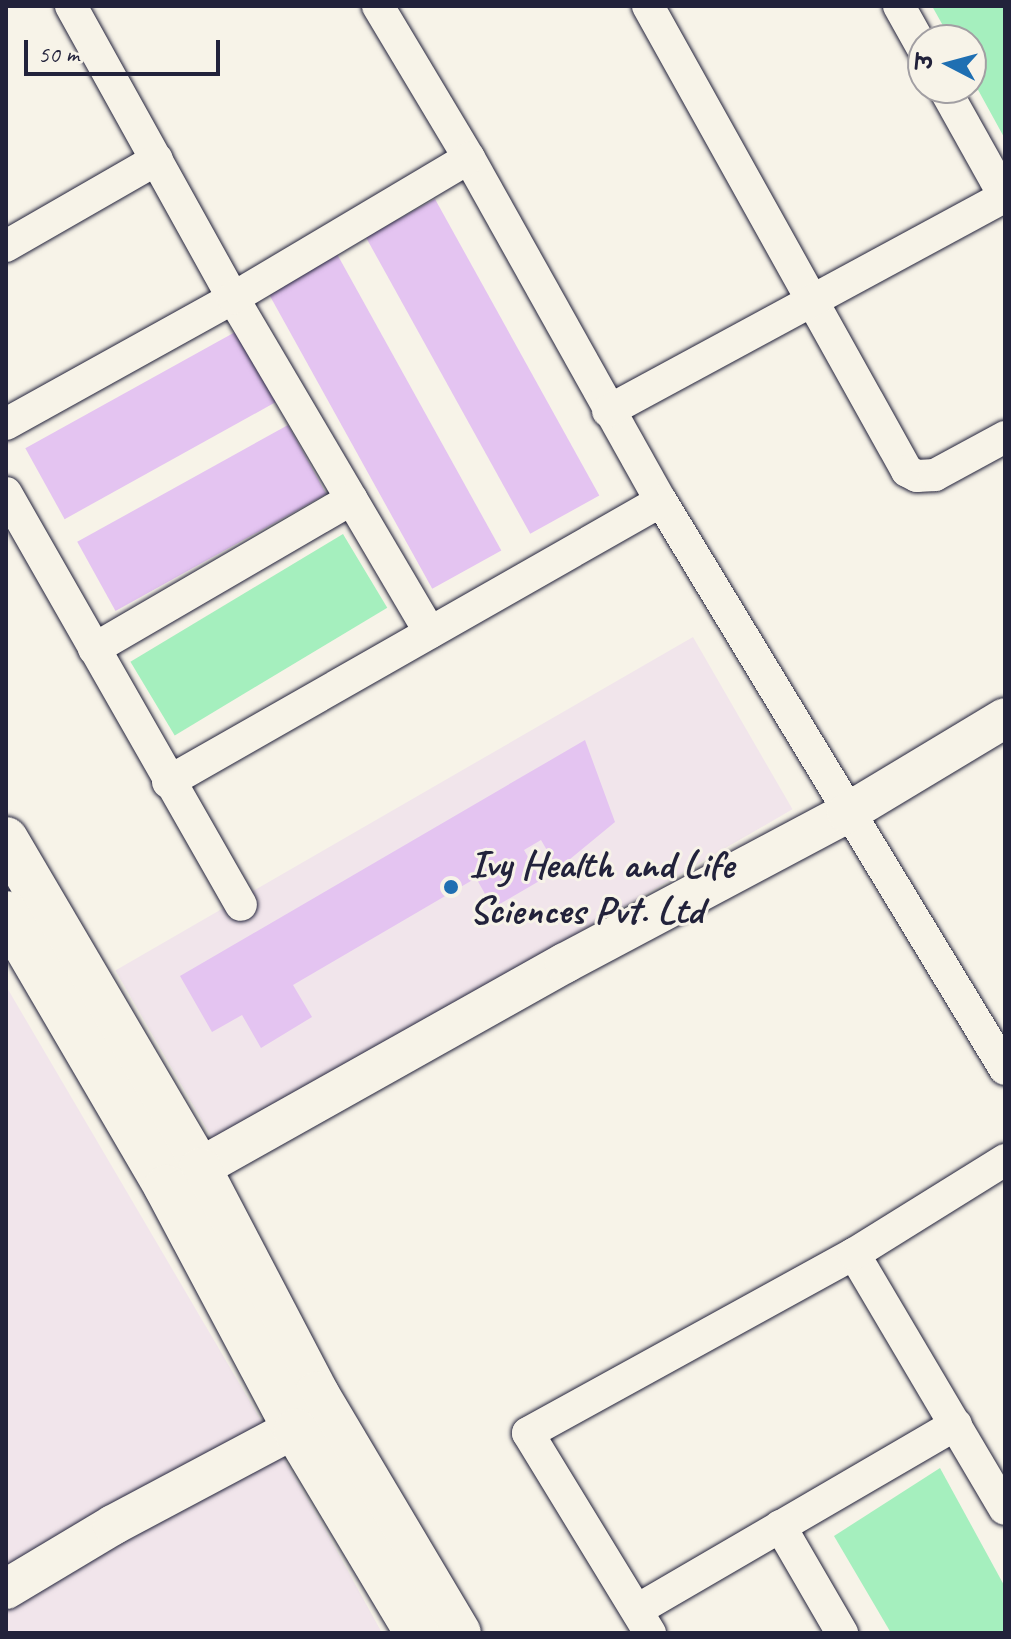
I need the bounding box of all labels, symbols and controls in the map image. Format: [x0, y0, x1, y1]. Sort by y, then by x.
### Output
scale bar [28, 24, 224, 74]
north arrow [907, 24, 987, 104]
text: 50 m [38, 39, 79, 69]
text: उ [910, 53, 940, 70]
place label: Ivy Health and Life Sciences Pvt. Ltd [469, 840, 735, 934]
marker: Ivy Health and Life Sciences Pvt. Ltd [440, 876, 462, 898]

